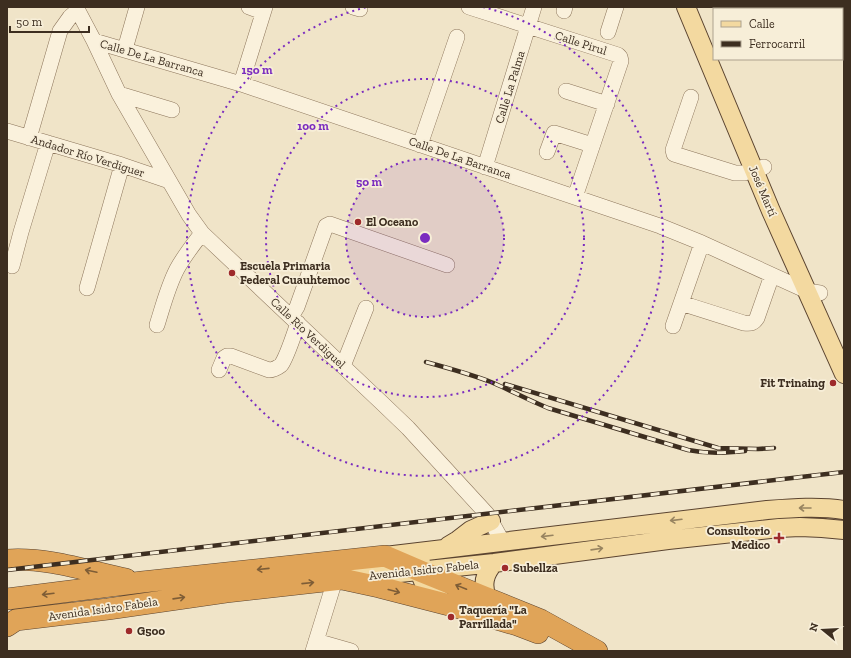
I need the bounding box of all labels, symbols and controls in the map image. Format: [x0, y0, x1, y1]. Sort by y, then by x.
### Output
scale bar [10, 8, 89, 34]
legend [713, 8, 843, 60]
text: 50 m [16, 15, 43, 29]
text: Calle [749, 17, 775, 31]
street label: Calle Pirul [553, 28, 609, 58]
street label: Calle De La Barranca [98, 36, 206, 80]
text: Ferrocarril [749, 37, 805, 51]
street label: Calle La Palma [492, 49, 528, 125]
text: 150 m [242, 63, 273, 77]
text: 100 m [297, 119, 329, 133]
street label: Andador Río Verdiguer [29, 132, 147, 180]
street label: Calle De La Barranca [407, 134, 513, 182]
street label: José Martí [746, 163, 780, 219]
text: 50 m [356, 175, 382, 189]
place label: El Oceano [366, 215, 419, 229]
marker: El Oceano [353, 217, 363, 227]
centre of rings [418, 231, 432, 245]
place label: Escuela Primaria Federal Cuauhtemoc [240, 259, 350, 287]
marker: Escuela Primaria Federal Cuauhtemoc [227, 268, 237, 278]
street label: Calle Río Verdiguel [268, 295, 348, 371]
place label: Fit Trinaing [760, 376, 825, 390]
marker: Fit Trinaing [828, 378, 838, 388]
one-way arrow [799, 504, 812, 512]
one-way arrow [670, 517, 683, 524]
place label: Consultorio Medico [707, 524, 771, 552]
one-way arrow [541, 532, 554, 540]
marker: Consultorio Medico [773, 532, 785, 544]
one-way arrow [590, 545, 603, 553]
street label: Avenida Isidro Fabela [368, 557, 480, 583]
place label: Subellza [513, 561, 558, 575]
marker: Subellza [500, 563, 510, 573]
one-way arrow [257, 565, 270, 573]
one-way arrow [84, 567, 97, 575]
one-way arrow [301, 579, 314, 587]
one-way arrow [455, 583, 467, 591]
one-way arrow [387, 588, 400, 595]
one-way arrow [42, 590, 55, 598]
street label: Avenida Isidro Fabela [47, 594, 159, 624]
one-way arrow [172, 594, 185, 602]
place label: Taquería "La Parrillada" [459, 603, 527, 631]
north arrow [803, 610, 843, 650]
marker: Taquería "La Parrillada" [446, 612, 456, 622]
text: N [806, 620, 822, 633]
place label: G500 [137, 624, 165, 638]
marker: G500 [124, 626, 134, 636]

